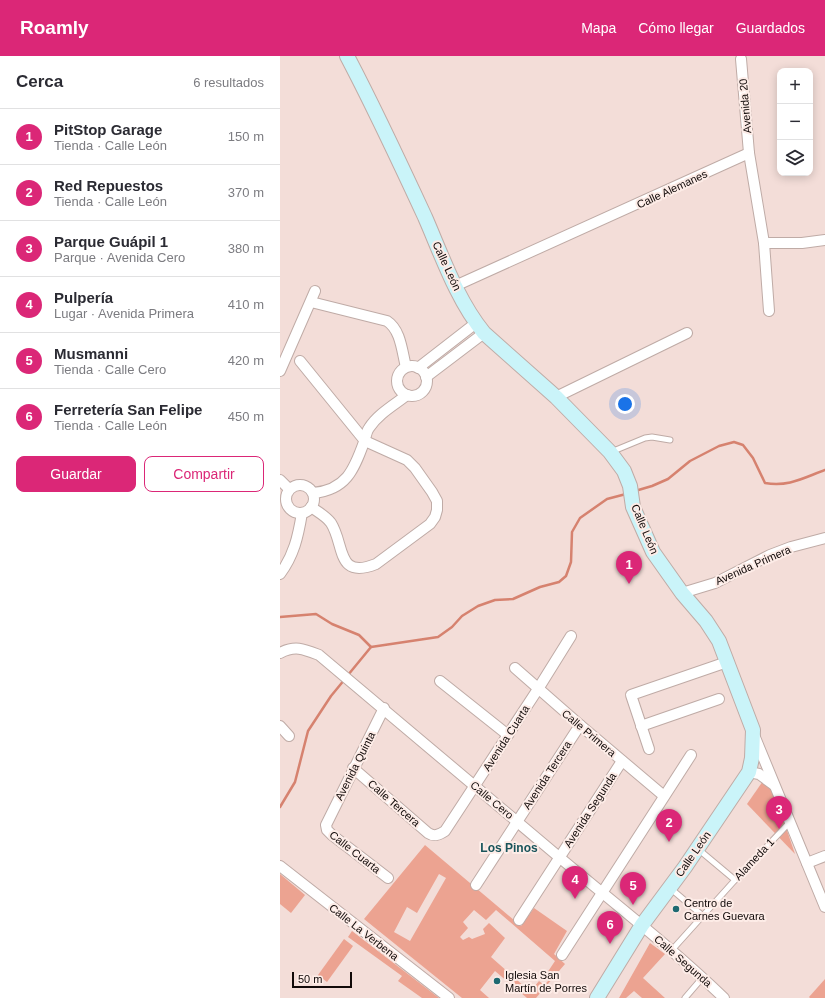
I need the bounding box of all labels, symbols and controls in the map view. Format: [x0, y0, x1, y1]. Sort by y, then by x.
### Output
text: Roamly [20, 17, 89, 38]
text: Mapa [581, 20, 616, 36]
text: Cómo llegar [638, 20, 714, 36]
text: Guardados [736, 20, 805, 36]
map controls [777, 68, 813, 176]
button: + [777, 68, 813, 104]
text: Cerca [16, 72, 63, 91]
text: 6 resultados [193, 75, 264, 90]
street label: Avenida 20 [737, 78, 753, 134]
button: − [777, 104, 813, 140]
text: PitStop Garage [54, 121, 162, 138]
text: 1 [25, 129, 33, 144]
text: 150 m [228, 129, 264, 144]
text: Tienda · Calle León [54, 138, 167, 153]
button: layers [777, 140, 813, 176]
street label: Calle Alemanes [635, 167, 710, 211]
text: Red Repuestos [54, 177, 163, 194]
text: 2 [25, 185, 33, 200]
text: 370 m [228, 185, 264, 200]
text: Tienda · Calle León [54, 194, 167, 209]
text: Parque Guápil 1 [54, 233, 168, 250]
street label: Calle León [430, 240, 464, 292]
text: 3 [25, 241, 33, 256]
text: 380 m [228, 241, 264, 256]
text: Parque · Avenida Cero [54, 250, 185, 265]
text: Pulpería [54, 289, 113, 306]
text: 4 [25, 297, 33, 312]
text: 410 m [228, 297, 264, 312]
text: Lugar · Avenida Primera [54, 306, 194, 321]
text: Musmanni [54, 345, 128, 362]
text: 5 [25, 353, 33, 368]
text: 420 m [228, 353, 264, 368]
text: Tienda · Calle Cero [54, 362, 166, 377]
your location [615, 394, 635, 414]
text: Ferretería San Felipe [54, 401, 202, 418]
text: 6 [25, 409, 33, 424]
text: 450 m [228, 409, 264, 424]
text: Tienda · Calle León [54, 418, 167, 433]
button: Guardar [16, 456, 136, 492]
button: Compartir [144, 456, 264, 492]
street label: Calle León [629, 502, 661, 556]
street label: Avenida Primera [714, 543, 793, 587]
pin: 1 [616, 551, 642, 584]
street label: Avenida Cuarta [480, 702, 532, 773]
street label: Calle Primera [560, 707, 619, 760]
street label: Avenida Quinta [333, 729, 378, 802]
street label: Avenida Tercera [520, 738, 574, 811]
street label: Avenida Segunda [561, 770, 619, 850]
street label: Calle Tercera [366, 777, 423, 829]
street label: Calle Cero [468, 779, 516, 821]
pin: 3 [766, 796, 792, 829]
pin: 2 [656, 809, 682, 842]
street label: Calle Cuarta [327, 828, 383, 876]
street label: Calle León [673, 829, 713, 879]
street label: Alameda 1 [732, 836, 776, 882]
district label: Los Pinos [480, 841, 538, 855]
pin: 4 [562, 866, 588, 899]
pin: 5 [620, 872, 646, 905]
place label: Centro de Carnes Guevara [684, 897, 766, 922]
street label: Calle La Verbena [327, 901, 402, 963]
marker: Centro de Carnes Guevara [671, 904, 681, 914]
pin: 6 [597, 911, 623, 944]
street label: Calle Segunda [652, 933, 715, 990]
place label: Iglesia San Martín de Porres [505, 969, 587, 994]
scale bar [292, 970, 352, 989]
text: 50 m [298, 973, 322, 985]
marker: Iglesia San Martín de Porres [492, 976, 502, 986]

